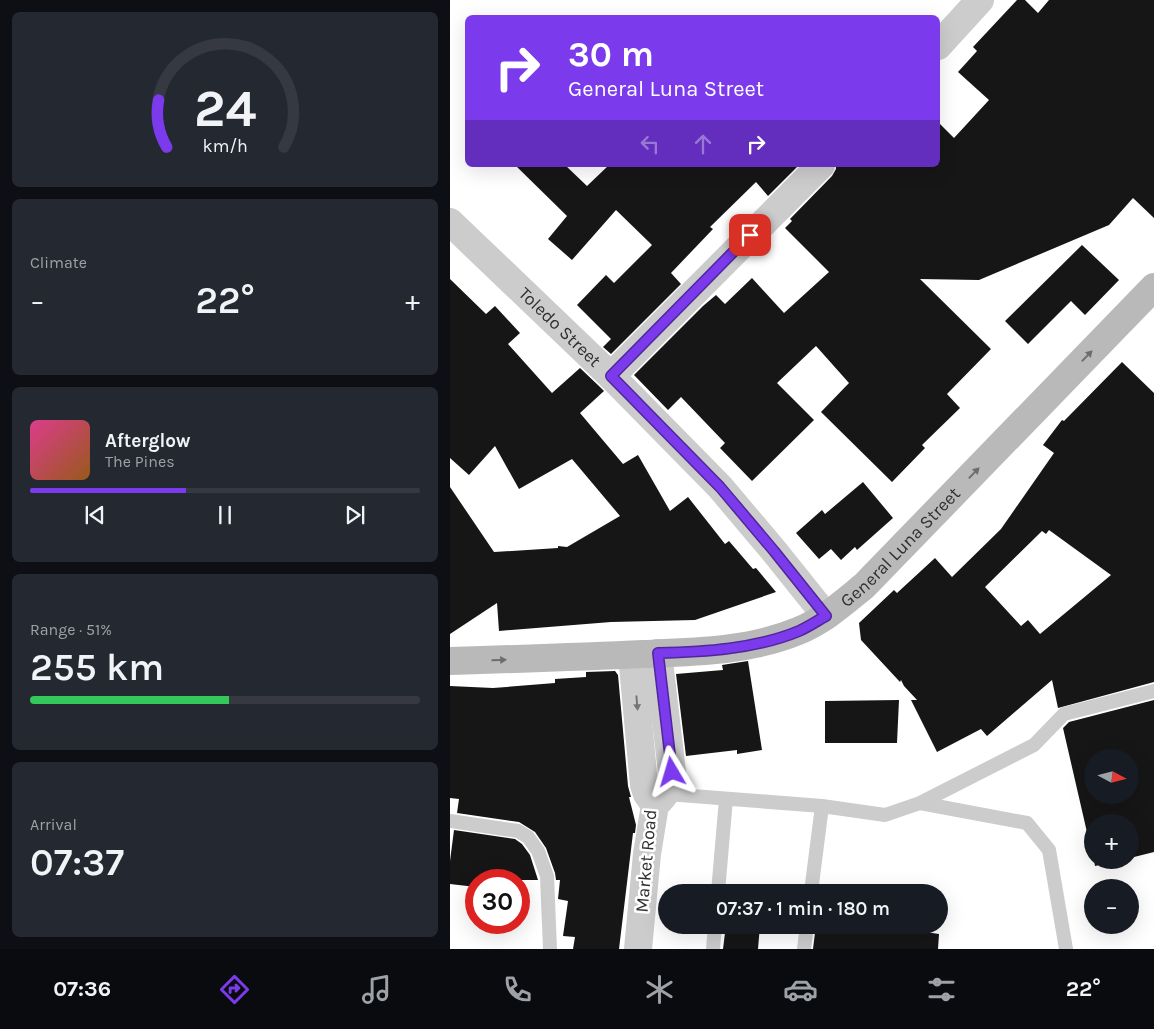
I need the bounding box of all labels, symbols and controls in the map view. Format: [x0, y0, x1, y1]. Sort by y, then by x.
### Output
text: 30 m [568, 34, 654, 75]
icon: right [485, 35, 550, 100]
text: General Luna Street [568, 76, 764, 102]
text: 24 [194, 78, 256, 139]
icon: left [636, 130, 664, 158]
icon: ahead [689, 130, 717, 158]
icon: right [742, 130, 770, 158]
text: km/h [202, 136, 248, 157]
pin [729, 214, 771, 256]
icon: arrive [736, 221, 764, 249]
text: Climate [30, 253, 87, 272]
text: 22° [195, 278, 255, 323]
street label: Toledo Street [514, 282, 606, 372]
text: − [30, 284, 45, 317]
text: + [405, 284, 420, 317]
one-way arrow [1081, 351, 1093, 363]
text: Afterglow [105, 430, 191, 452]
text: The Pines [105, 452, 175, 471]
one-way arrow [968, 467, 980, 479]
street label: General Luna Street [836, 482, 965, 612]
icon: previous [81, 501, 109, 529]
icon: pause [211, 501, 239, 529]
icon: next [341, 501, 369, 529]
text: Range · 51% [30, 620, 112, 639]
text: 255 km [30, 645, 164, 690]
one-way arrow [491, 655, 507, 663]
one-way arrow [633, 696, 641, 712]
position arrow [645, 745, 697, 797]
north arrow [1084, 749, 1139, 804]
map controls [1084, 749, 1139, 934]
street label: Market Road [631, 808, 661, 914]
button: + [1084, 814, 1139, 869]
text: Arrival [30, 815, 77, 834]
text: 07:37 [30, 840, 124, 885]
speed limit sign: 30 [465, 869, 530, 934]
button: − [1084, 879, 1139, 934]
text: 07:37 · 1 min · 180 m [716, 898, 890, 920]
icon: directions [217, 972, 252, 1007]
icon: music [359, 972, 394, 1007]
icon: phone [500, 972, 535, 1007]
icon: climate [642, 972, 677, 1007]
icon: car [783, 972, 818, 1007]
icon: filters [924, 972, 959, 1007]
text: 07:36 [53, 976, 111, 1002]
text: 22° [1066, 976, 1101, 1002]

